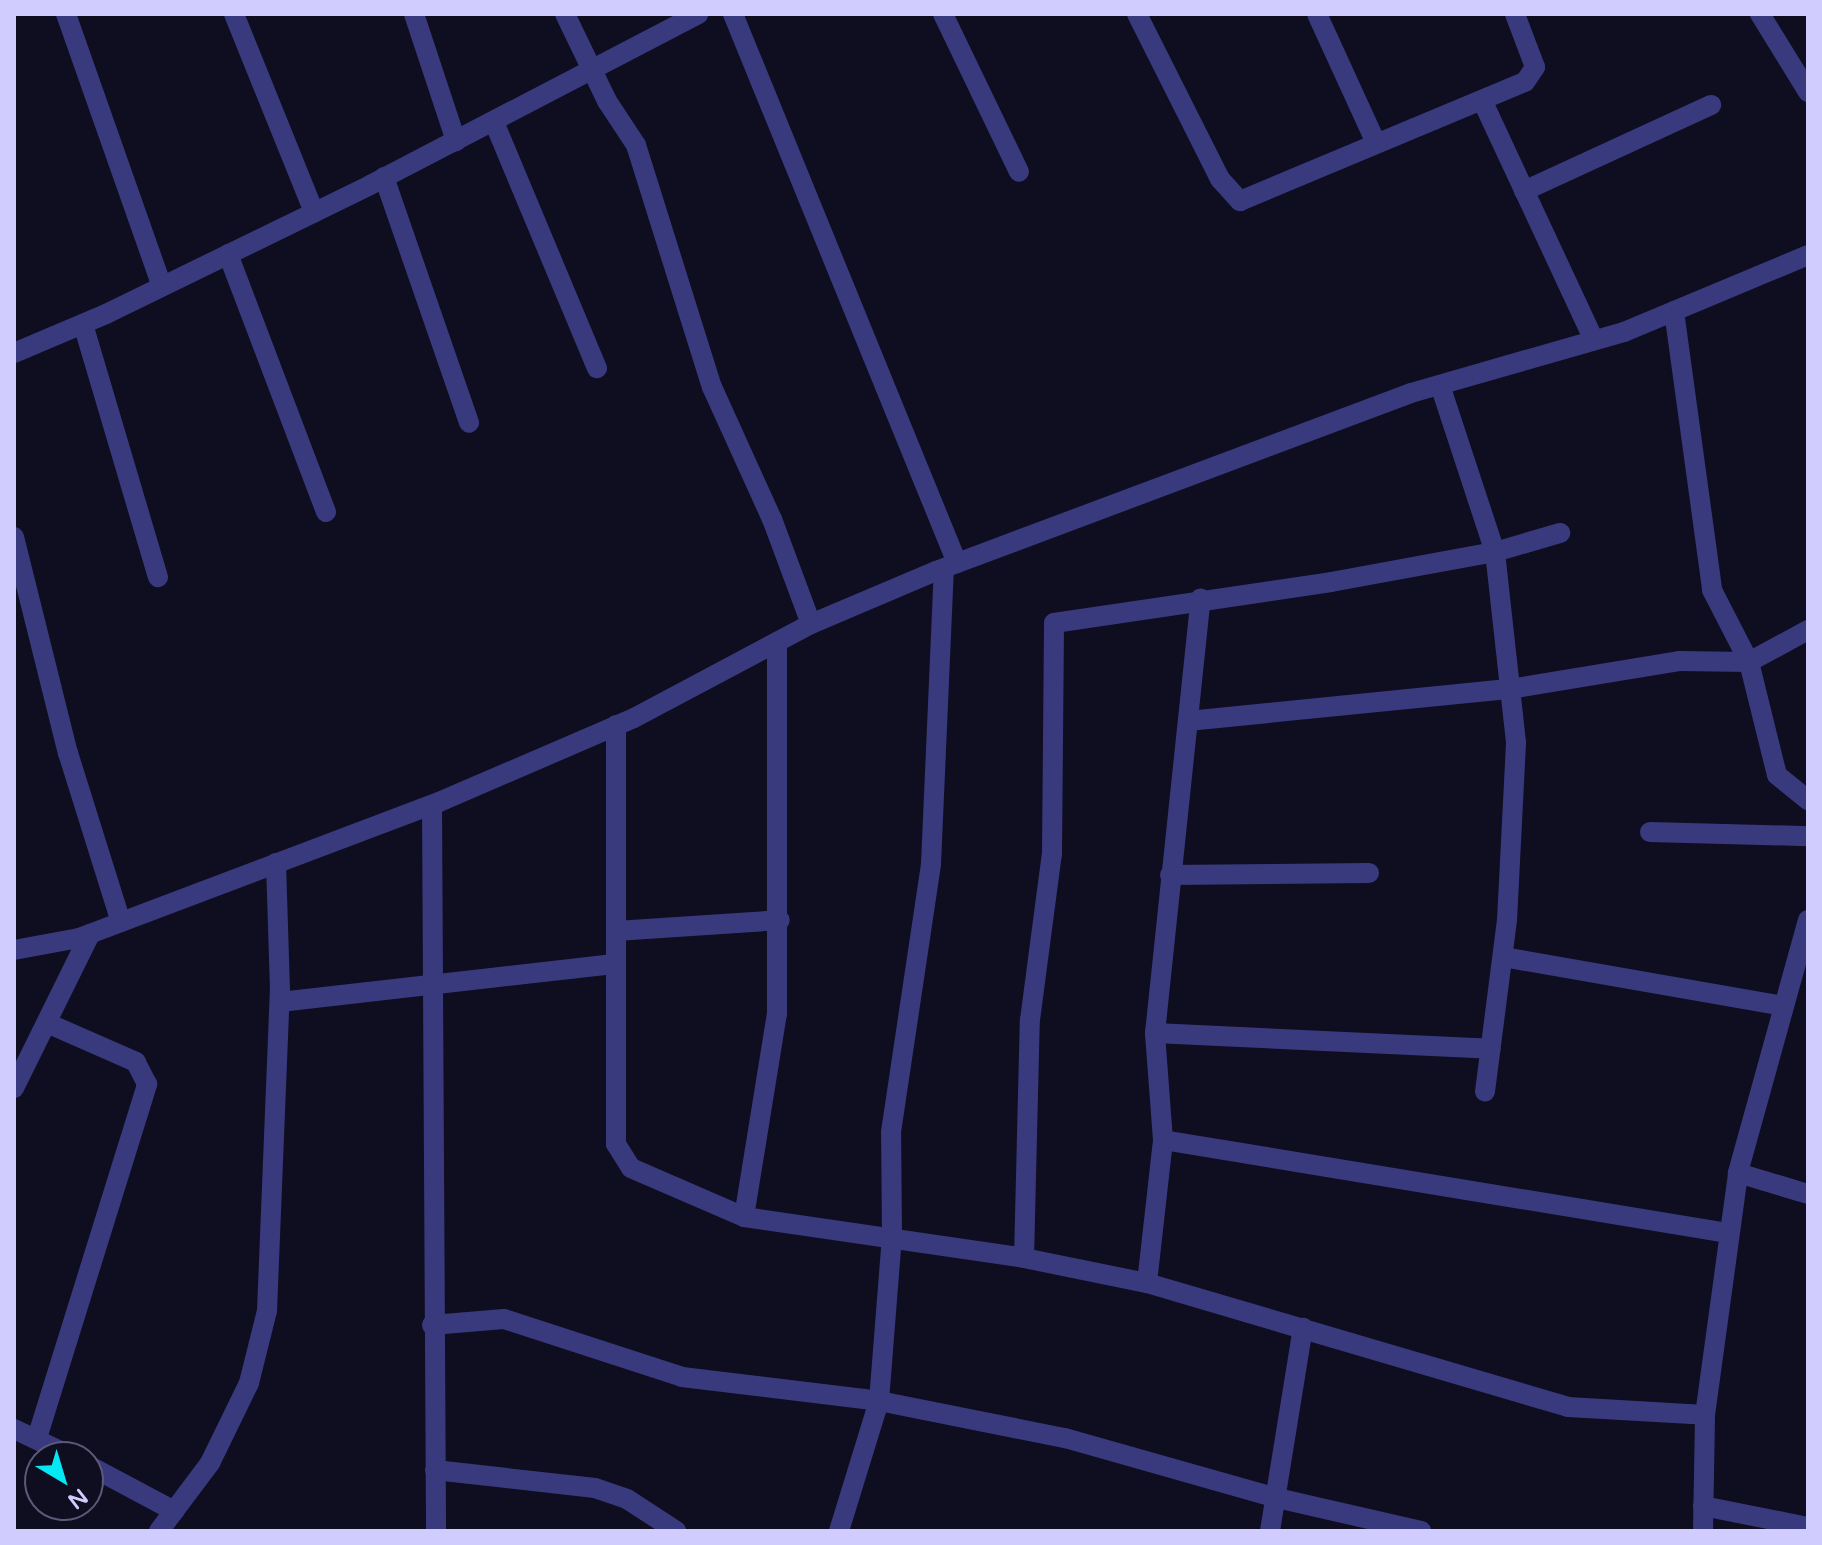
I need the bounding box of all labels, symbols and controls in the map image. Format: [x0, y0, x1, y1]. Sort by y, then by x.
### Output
north arrow [24, 1441, 104, 1521]
text: N [63, 1483, 93, 1514]

